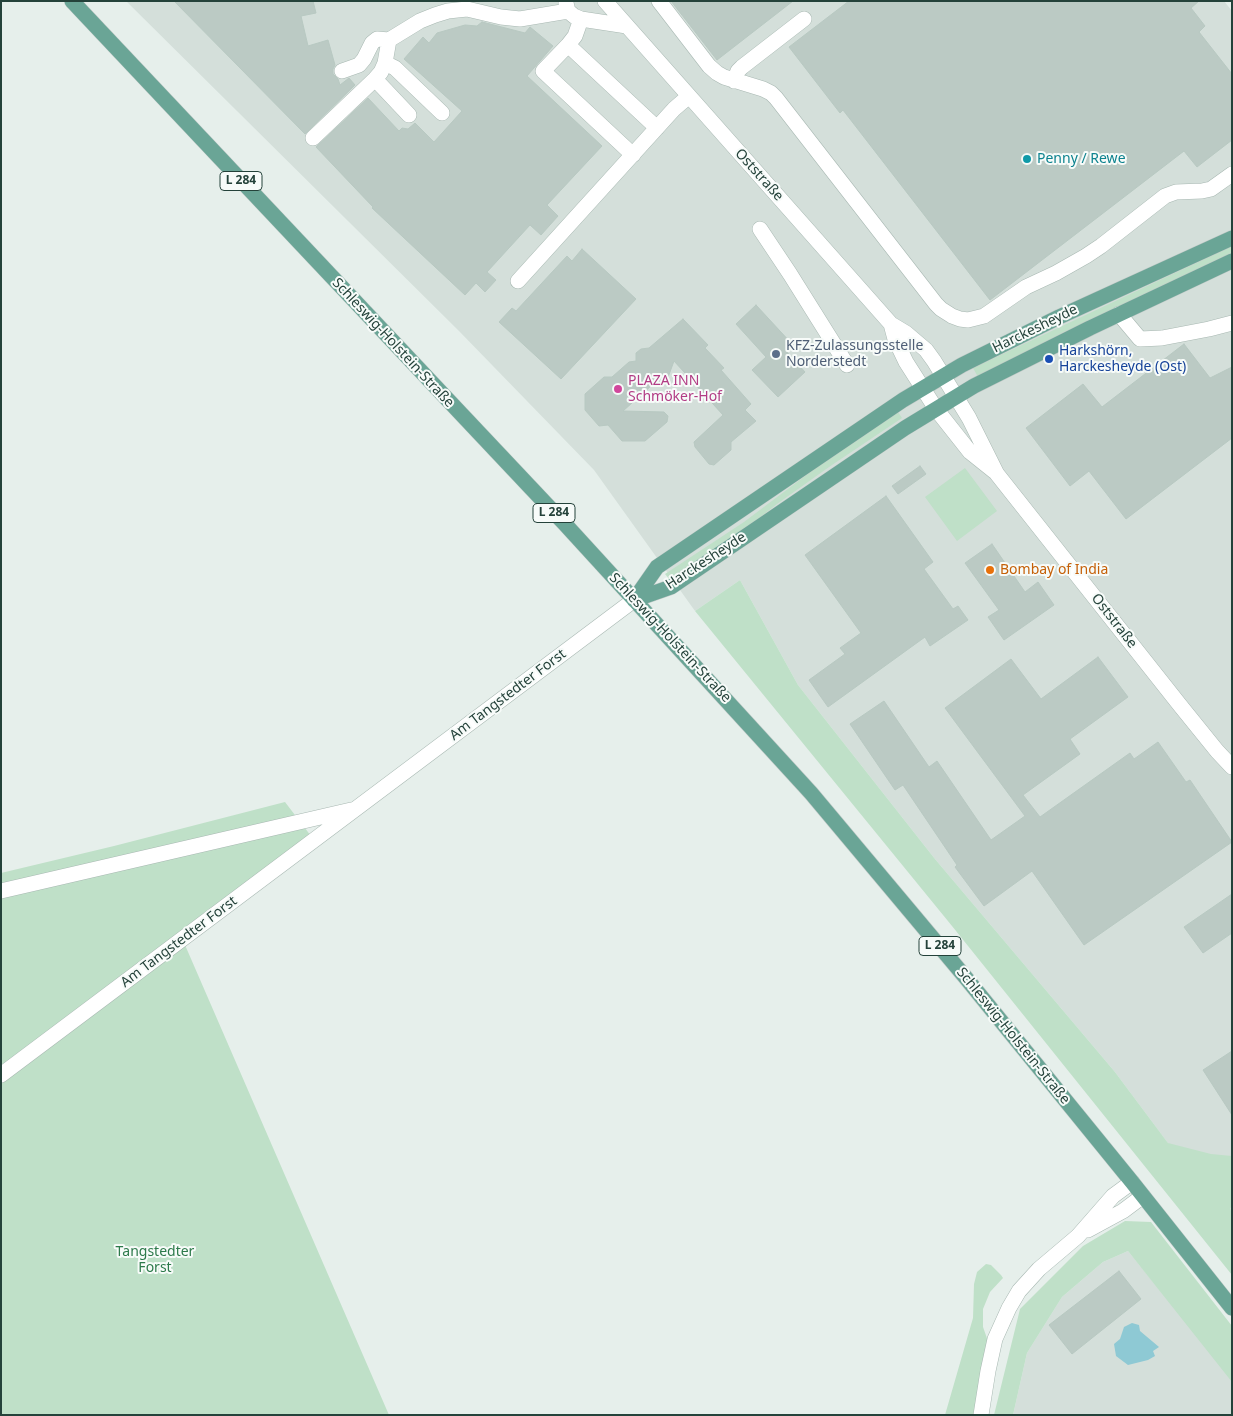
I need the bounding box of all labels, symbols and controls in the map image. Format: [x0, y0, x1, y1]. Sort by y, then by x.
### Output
street label: Oststraße [731, 145, 787, 205]
place label: Penny / Rewe [1037, 151, 1126, 167]
marker: Penny / Rewe [1021, 153, 1033, 165]
road number: L 284 [220, 172, 262, 190]
street label: Schleswig-Holstein-Straße [329, 275, 457, 411]
street label: Harckesheyde [990, 301, 1080, 357]
place label: KFZ-Zulassungsstelle Norderstedt [786, 338, 923, 371]
place label: Harkshörn, Harckesheyde (Ost) [1059, 343, 1186, 376]
marker: KFZ-Zulassungsstelle Norderstedt [770, 348, 782, 360]
marker: Harkshörn, Harckesheyde (Ost) [1043, 353, 1055, 365]
place label: PLAZA INN Schmöker-Hof [628, 373, 722, 406]
marker: PLAZA INN Schmöker-Hof [612, 383, 624, 395]
road number: L 284 [533, 503, 575, 522]
street label: Harckesheyde [663, 529, 749, 593]
place label: Bombay of India [1000, 562, 1108, 578]
marker: Bombay of India [984, 564, 996, 576]
street label: Schleswig-Holstein-Straße [606, 570, 734, 706]
street label: Oststraße [1088, 590, 1140, 652]
street label: Am Tangstedter Forst [446, 646, 570, 744]
street label: Am Tangstedter Forst [117, 893, 241, 991]
road number: L 284 [919, 936, 961, 956]
street label: Schleswig-Holstein-Straße [953, 964, 1073, 1108]
park label: Tangstedter Forst [116, 1244, 194, 1276]

